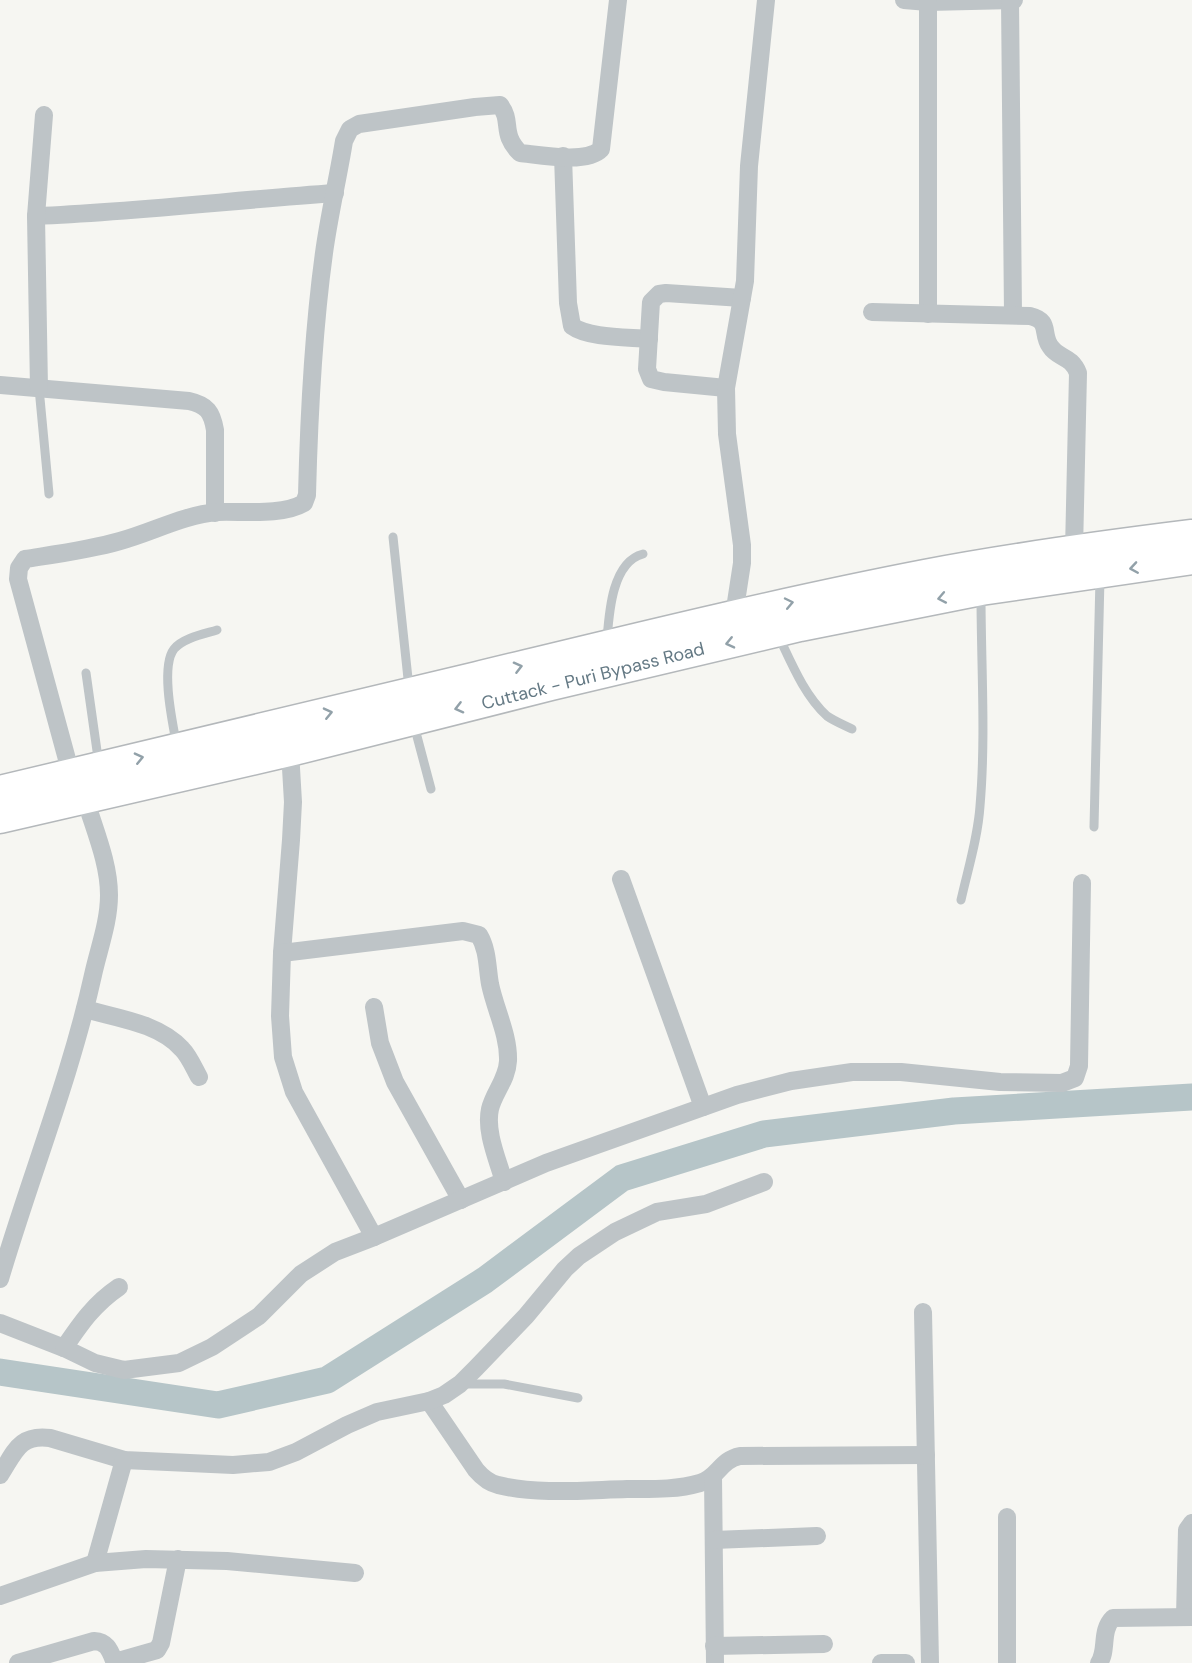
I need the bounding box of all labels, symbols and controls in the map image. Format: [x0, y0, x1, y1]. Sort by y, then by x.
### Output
one-way arrow [1130, 561, 1139, 573]
one-way arrow [937, 591, 947, 604]
one-way arrow [784, 597, 794, 610]
one-way arrow [725, 635, 735, 648]
street label: Cuttack - Puri Bypass Road [479, 637, 707, 715]
one-way arrow [513, 662, 523, 675]
one-way arrow [454, 701, 464, 714]
one-way arrow [323, 707, 333, 720]
one-way arrow [134, 752, 144, 765]

